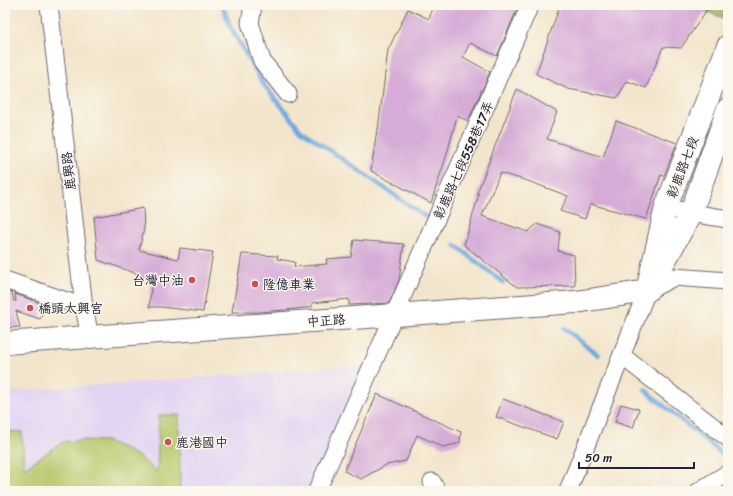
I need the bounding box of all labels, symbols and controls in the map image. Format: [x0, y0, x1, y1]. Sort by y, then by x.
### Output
street label: 彰鹿路七段558巷17弄 [427, 97, 500, 223]
street label: 彰鹿路七段 [660, 133, 705, 202]
street label: 鹿興路 [55, 150, 82, 192]
place label: 台灣中油 [132, 269, 184, 292]
place label: 隆億車業 [263, 273, 315, 296]
marker: 台灣中油 [187, 275, 197, 285]
marker: 隆億車業 [250, 279, 260, 289]
place label: 橋頭太興宮 [38, 297, 103, 320]
marker: 橋頭太興宮 [25, 303, 35, 313]
street label: 中正路 [306, 308, 346, 333]
place label: 鹿港國中 [176, 431, 228, 454]
marker: 鹿港國中 [163, 437, 173, 447]
scale bar [579, 444, 694, 470]
text: 50 m [585, 447, 612, 469]

